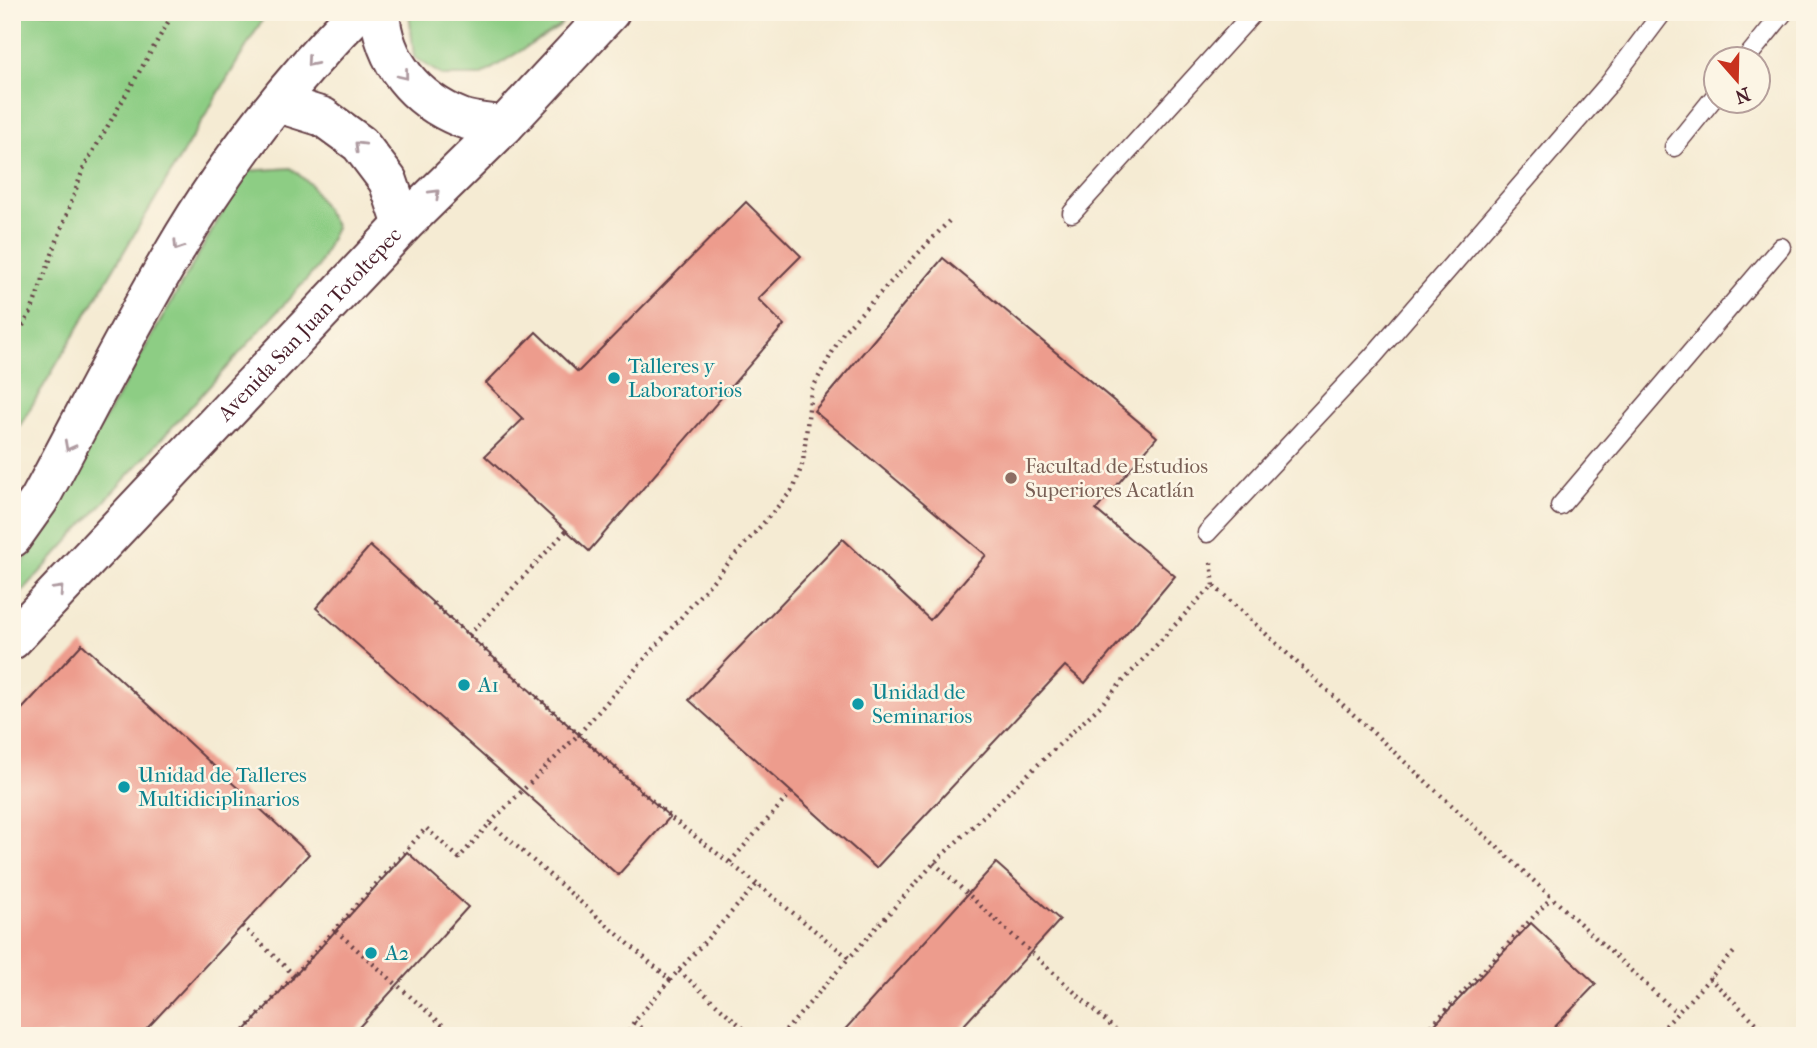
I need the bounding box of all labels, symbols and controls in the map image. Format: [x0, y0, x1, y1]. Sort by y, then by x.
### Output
north arrow [1702, 46, 1772, 116]
one-way arrow [307, 54, 320, 67]
one-way arrow [395, 67, 408, 79]
text: N [1731, 82, 1753, 108]
one-way arrow [354, 141, 367, 154]
one-way arrow [427, 190, 439, 202]
street label: Avenida San Juan Totoltepec [212, 223, 406, 426]
one-way arrow [173, 238, 186, 251]
place label: Talleres y Laboratorios [628, 354, 742, 402]
marker: Talleres y Laboratorios [606, 370, 622, 386]
one-way arrow [63, 438, 77, 451]
place label: Facultad de Estudios Superiores Acatlán [1025, 454, 1208, 502]
marker: Facultad de Estudios Superiores Acatlán [1003, 470, 1019, 486]
one-way arrow [51, 585, 64, 598]
place label: A1 [477, 673, 499, 697]
marker: A1 [456, 677, 472, 693]
place label: Unidad de Seminarios [872, 680, 972, 728]
marker: Unidad de Seminarios [850, 696, 866, 712]
place label: Unidad de Talleres Multidiciplinarios [138, 763, 307, 811]
marker: Unidad de Talleres Multidiciplinarios [116, 779, 132, 795]
place label: A2 [384, 941, 410, 965]
marker: A2 [363, 945, 379, 961]

